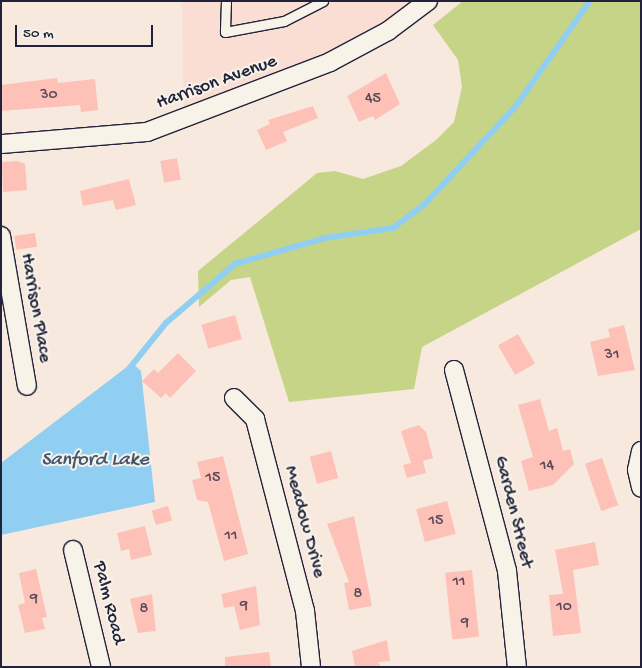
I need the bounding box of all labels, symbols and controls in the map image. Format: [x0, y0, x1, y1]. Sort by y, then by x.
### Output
scale bar [18, 15, 155, 47]
text: 50 m [23, 25, 54, 43]
street label: Harrison Avenue [154, 51, 280, 115]
house number: 30 [40, 86, 58, 106]
house number: 45 [365, 90, 381, 110]
street label: Harrison Place [14, 251, 56, 365]
house number: 31 [605, 346, 619, 366]
water label: Sanford Lake [41, 448, 149, 472]
street label: Garden Street [488, 454, 538, 570]
house number: 14 [540, 457, 554, 477]
street label: Meadow Drive [278, 463, 330, 581]
house number: 15 [206, 469, 220, 489]
house number: 15 [429, 512, 443, 532]
house number: 11 [225, 527, 237, 547]
street label: Palm Road [87, 559, 129, 647]
house number: 11 [453, 573, 465, 593]
house number: 8 [354, 585, 362, 605]
house number: 9 [30, 590, 38, 610]
house number: 9 [240, 597, 248, 617]
house number: 10 [556, 598, 572, 618]
house number: 8 [140, 600, 148, 620]
house number: 9 [461, 614, 469, 634]

